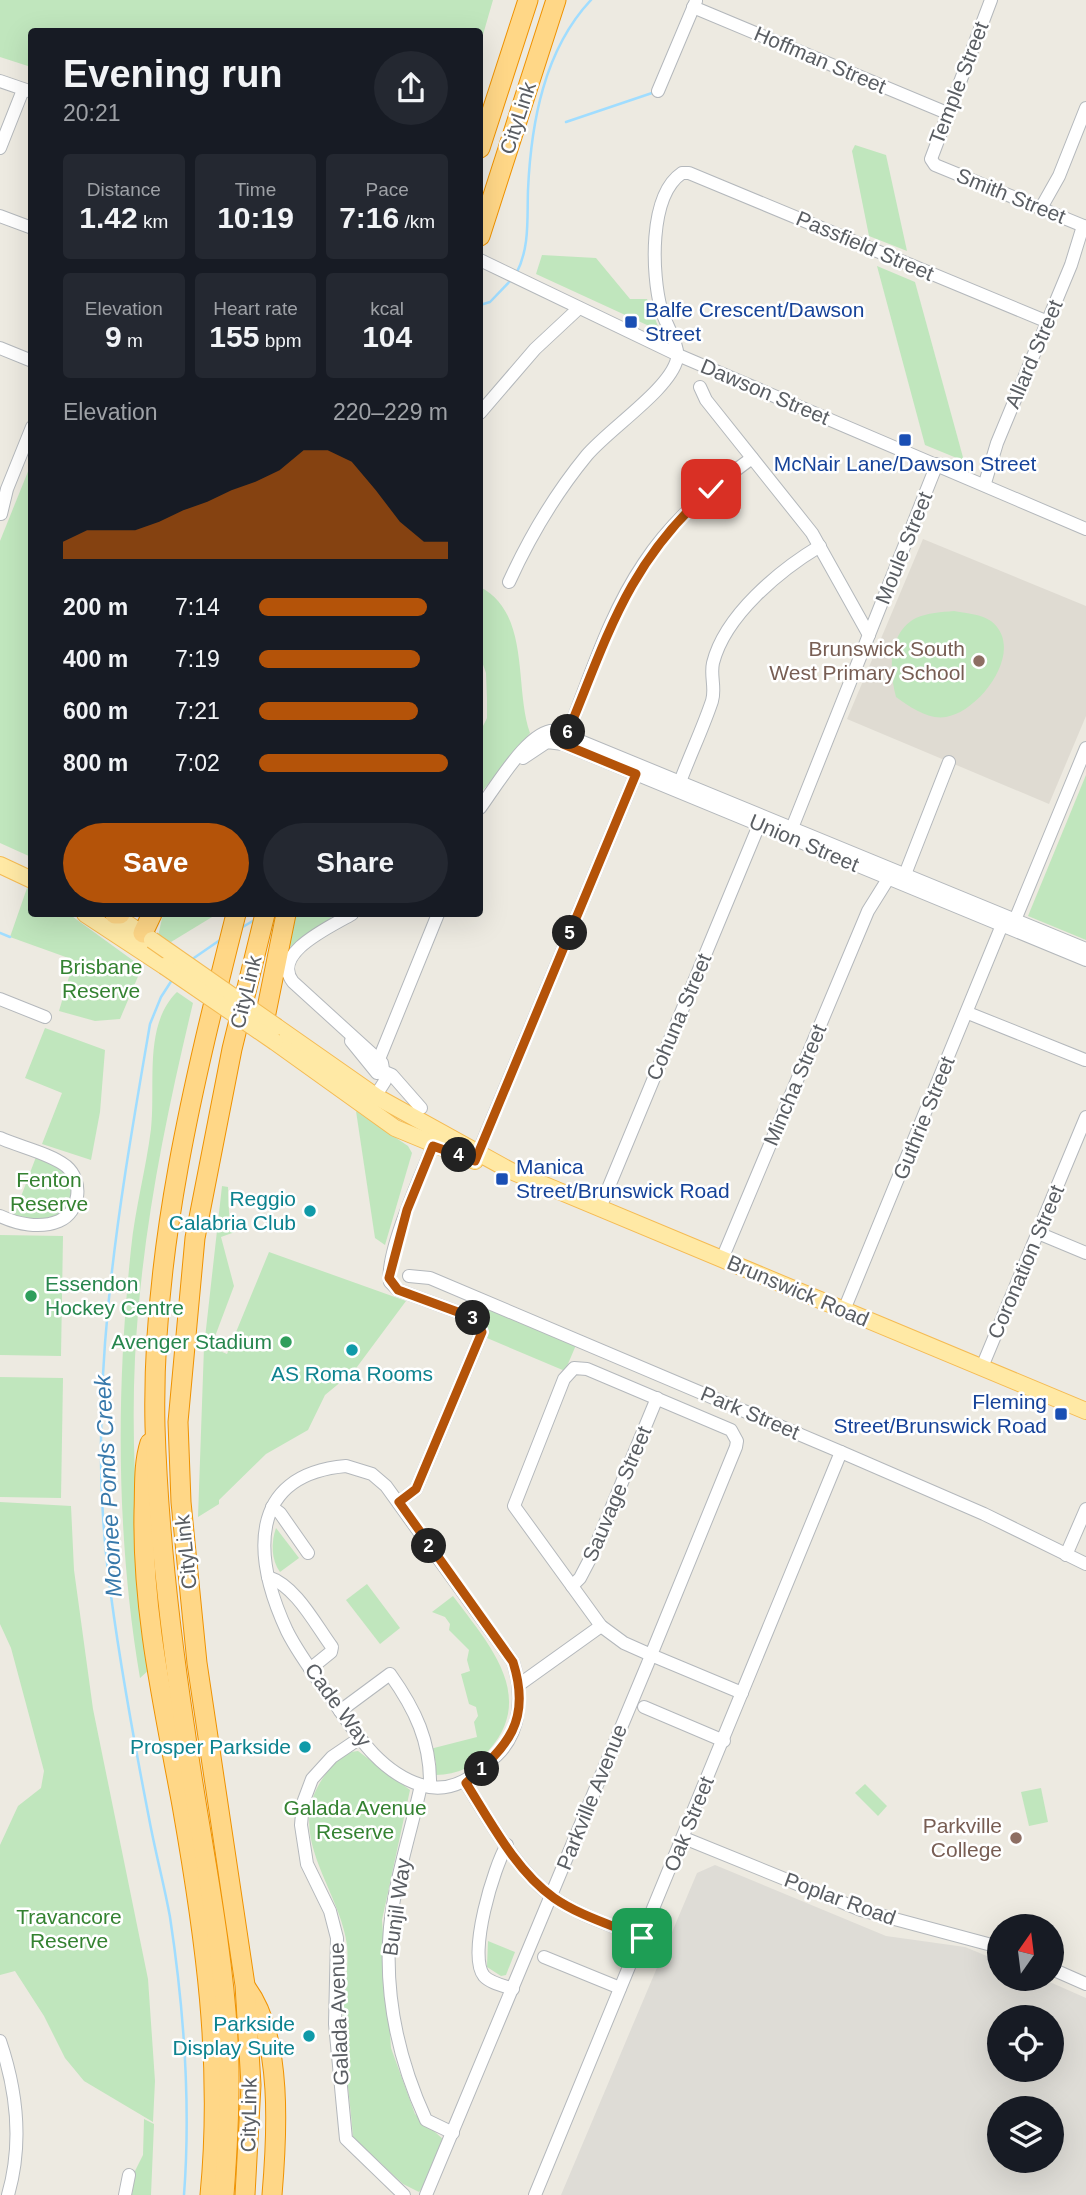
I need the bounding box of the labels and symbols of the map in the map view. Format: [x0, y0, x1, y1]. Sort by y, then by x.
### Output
street label: Temple Street [925, 18, 993, 147]
street label: Hoffman Street [751, 21, 890, 98]
street label: CityLink [495, 78, 540, 157]
street label: Smith Street [953, 163, 1069, 228]
street label: Passfield Street [793, 206, 938, 285]
street label: Allard Street [1000, 296, 1067, 411]
place label: Balfe Crescent/Dawson Street [645, 298, 864, 345]
marker: Balfe Crescent/Dawson Street [623, 314, 639, 330]
street label: Dawson Street [697, 354, 833, 429]
marker: McNair Lane/Dawson Street [897, 432, 913, 448]
place label: McNair Lane/Dawson Street [774, 452, 1036, 475]
pin [681, 459, 741, 519]
street label: Moule Street [871, 488, 937, 607]
place label: Brunswick South West Primary School [769, 637, 965, 684]
marker: Brunswick South West Primary School [971, 653, 987, 669]
pin: 6 [550, 714, 586, 750]
street label: Union Street [746, 809, 863, 876]
pin: 5 [552, 916, 588, 950]
street label: Cohuna Street [641, 950, 716, 1084]
street label: CityLink [225, 952, 266, 1031]
park label: Brisbane Reserve [60, 955, 142, 1002]
street label: Mincha Street [759, 1021, 831, 1149]
street label: Guthrie Street [888, 1053, 959, 1183]
pin: 4 [442, 1138, 476, 1172]
place label: Manica Street/Brunswick Road [516, 1155, 730, 1202]
park label: Fenton Reserve [10, 1168, 88, 1215]
marker: Manica Street/Brunswick Road [494, 1171, 510, 1187]
street label: Coronation Street [983, 1181, 1068, 1342]
place label: Reggio Calabria Club [169, 1187, 296, 1234]
marker: Reggio Calabria Club [302, 1203, 318, 1219]
street label: Brunswick Road [724, 1250, 873, 1331]
place label: Essendon Hockey Centre [45, 1272, 184, 1319]
marker: Essendon Hockey Centre [23, 1288, 39, 1304]
pin: 3 [456, 1300, 490, 1336]
place label: Avenger Stadium [111, 1330, 272, 1353]
marker: Avenger Stadium [278, 1334, 294, 1350]
marker: AS Roma Rooms [344, 1342, 360, 1358]
place label: AS Roma Rooms [271, 1362, 433, 1385]
water label: Moonee Ponds Creek [89, 1373, 127, 1598]
street label: Park Street [697, 1381, 803, 1444]
place label: Fleming Street/Brunswick Road [833, 1390, 1047, 1437]
marker: Fleming Street/Brunswick Road [1053, 1406, 1069, 1422]
street label: Sauvage Street [578, 1423, 655, 1565]
street label: CityLink [170, 1513, 201, 1590]
pin: 2 [412, 1528, 446, 1564]
street label: Cade Way [301, 1659, 377, 1751]
street label: Parkville Avenue [552, 1721, 631, 1873]
place label: Prosper Parkside [130, 1735, 291, 1758]
marker: Prosper Parkside [297, 1739, 313, 1755]
pin: 1 [464, 1752, 500, 1786]
street label: Oak Street [659, 1773, 718, 1875]
park label: Galada Avenue Reserve [283, 1796, 427, 1843]
place label: Parkville College [923, 1814, 1002, 1861]
marker: Parkville College [1008, 1830, 1024, 1846]
street label: Bunjil Way [378, 1856, 415, 1957]
street label: Poplar Road [781, 1868, 899, 1929]
park label: Travancore Reserve [16, 1905, 122, 1952]
pin [612, 1908, 672, 1968]
north arrow [987, 1914, 1064, 1992]
street label: Galada Avenue [325, 1942, 352, 2086]
place label: Parkside Display Suite [172, 2012, 295, 2059]
marker: Parkside Display Suite [301, 2028, 317, 2044]
street label: CityLink [236, 2077, 261, 2153]

